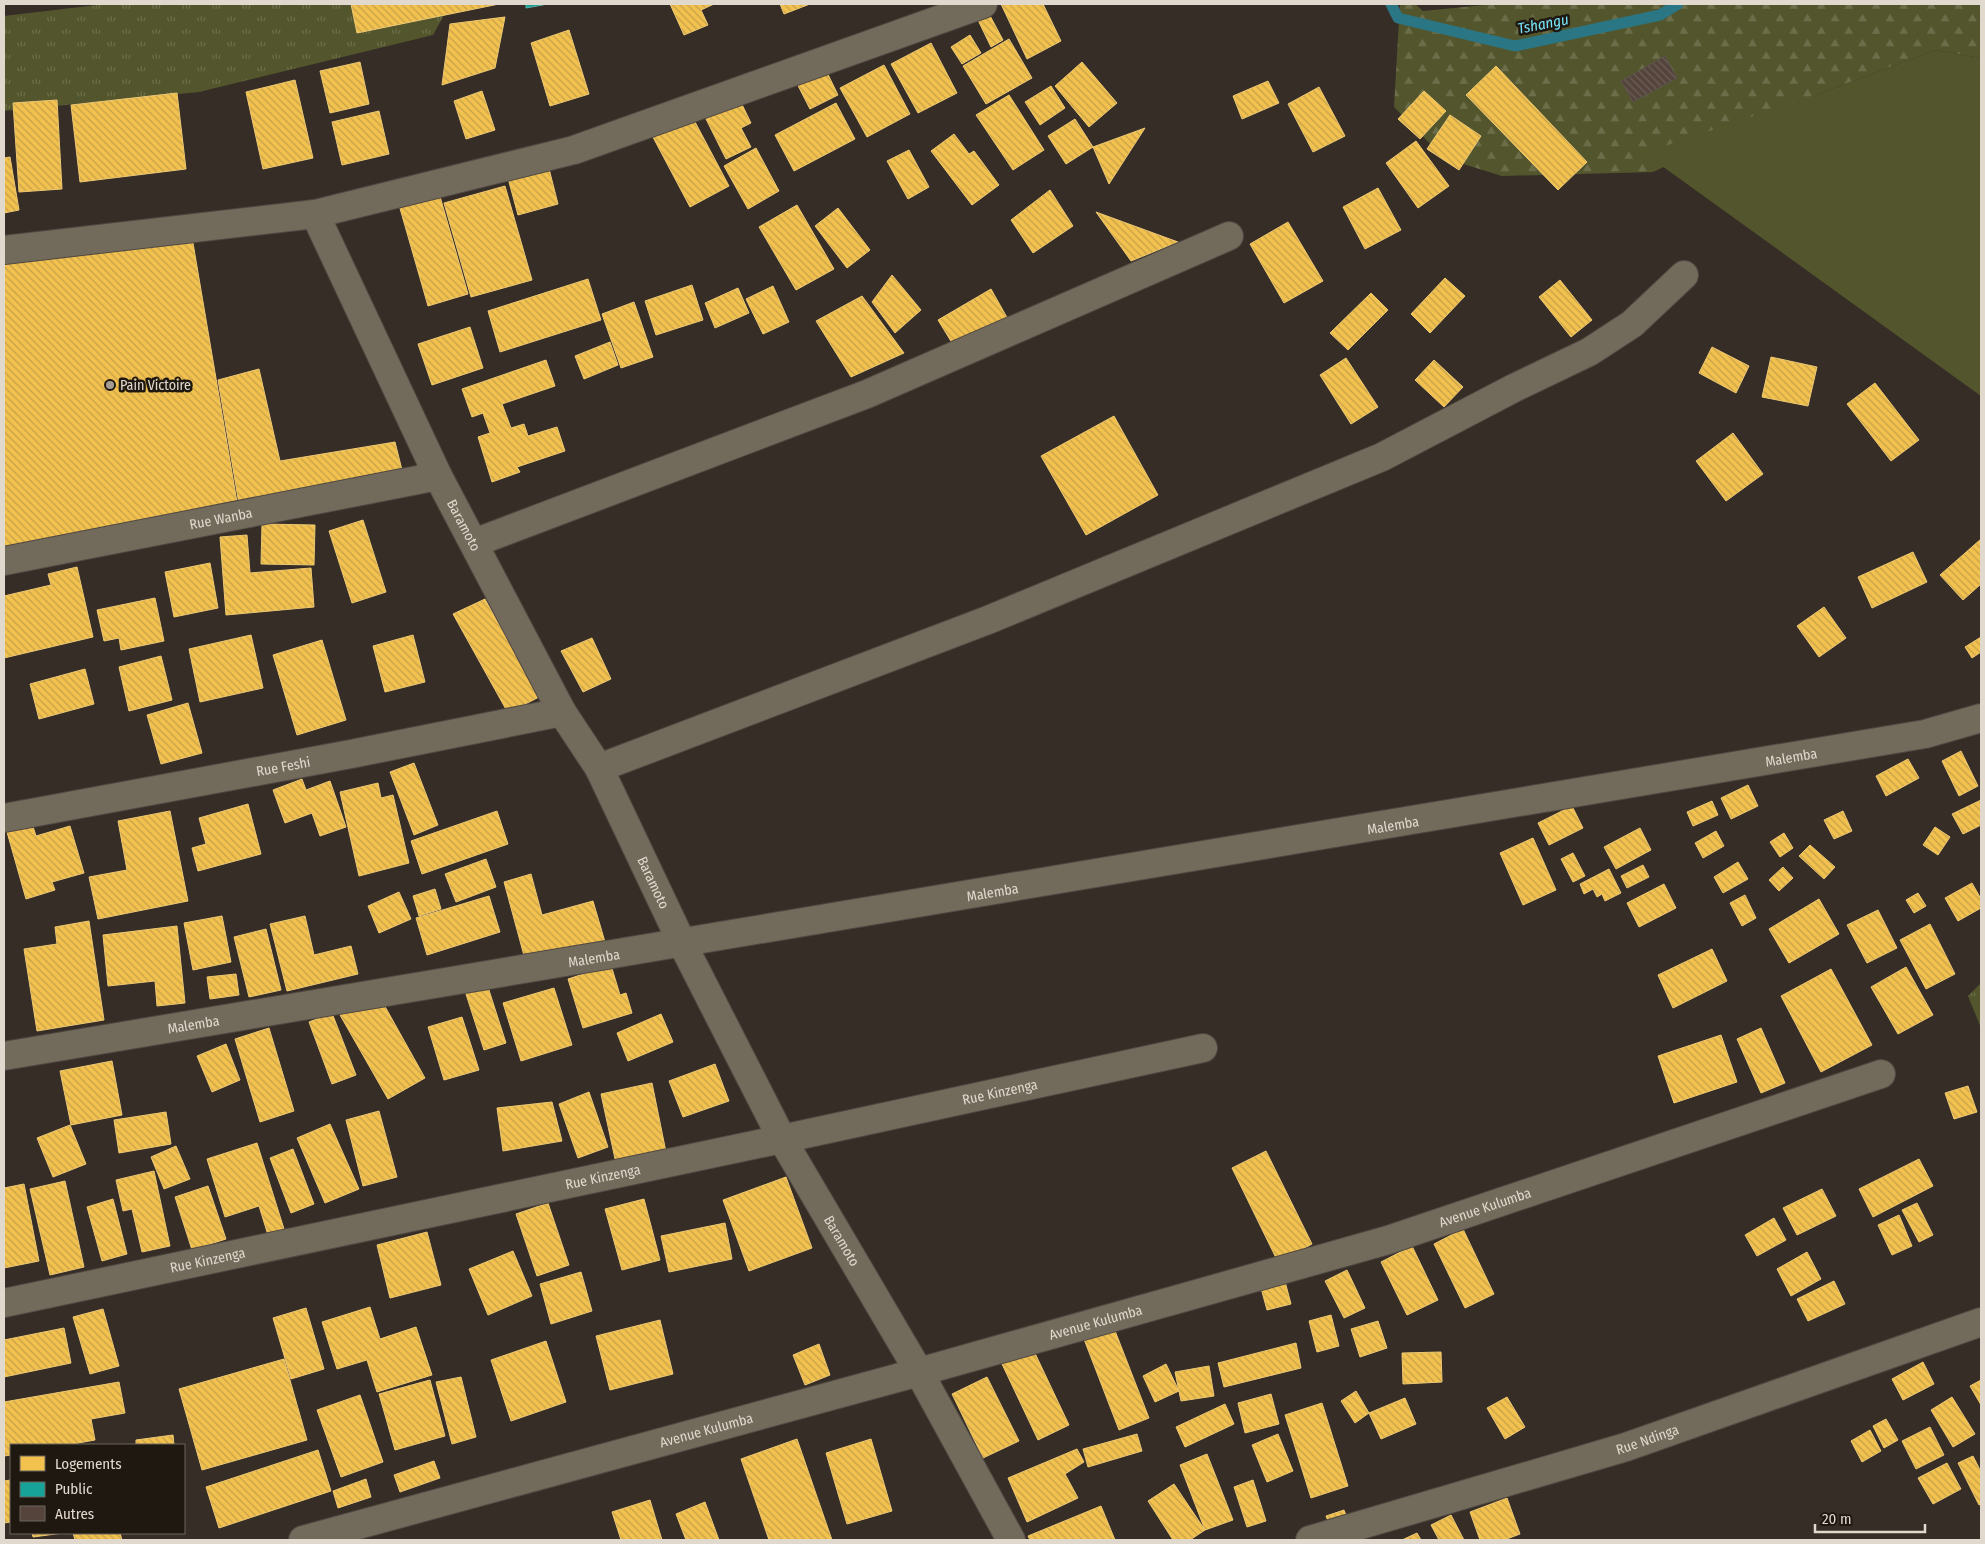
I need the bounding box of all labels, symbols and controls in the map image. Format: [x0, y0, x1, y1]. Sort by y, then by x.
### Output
water label: Tshangu [1516, 10, 1570, 38]
place label: Pain Victoire [120, 377, 191, 394]
marker: Pain Victoire [104, 379, 116, 391]
street label: Baramoto [443, 497, 484, 554]
street label: Rue Wanba [188, 504, 254, 533]
street label: Malemba [1764, 744, 1819, 770]
street label: Rue Feshi [255, 753, 312, 780]
street label: Malemba [1366, 813, 1420, 838]
street label: Baramoto [634, 854, 673, 911]
street label: Malemba [965, 880, 1020, 905]
street label: Malemba [567, 946, 621, 971]
street label: Malemba [166, 1012, 221, 1037]
street label: Rue Kinzenga [961, 1075, 1039, 1108]
street label: Rue Kinzenga [564, 1161, 642, 1193]
street label: Avenue Kulumba [1437, 1184, 1533, 1231]
street label: Baramoto [820, 1212, 863, 1269]
street label: Rue Kinzenga [168, 1244, 247, 1276]
street label: Avenue Kulumba [1047, 1301, 1144, 1343]
street label: Avenue Kulumba [658, 1409, 755, 1451]
street label: Rue Ndinga [1614, 1421, 1681, 1458]
legend [10, 1444, 185, 1534]
text: Logements [55, 1455, 122, 1473]
text: Public [55, 1480, 93, 1498]
scale bar [1815, 1502, 1925, 1534]
text: Autres [55, 1505, 94, 1523]
text: 20 m [1822, 1510, 1852, 1528]

